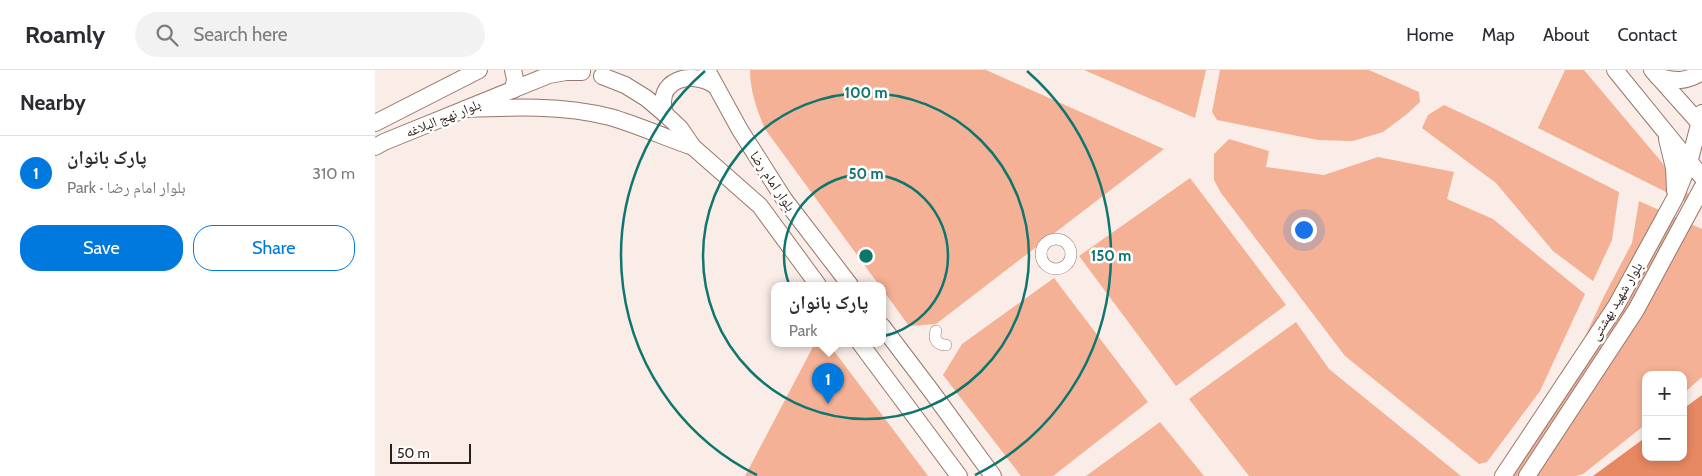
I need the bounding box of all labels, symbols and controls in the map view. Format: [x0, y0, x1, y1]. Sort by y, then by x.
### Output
search box [135, 12, 485, 57]
text: Roamly [25, 20, 105, 49]
icon: search [153, 21, 181, 49]
text: Search here [193, 23, 288, 46]
text: Home [1406, 24, 1454, 46]
text: Map [1482, 24, 1515, 46]
text: About [1543, 24, 1589, 46]
text: Contact [1617, 24, 1677, 46]
text: 100 m [844, 84, 888, 102]
text: Nearby [20, 90, 86, 115]
street label: بلوار نهج البلاغه [403, 95, 484, 142]
text: پارک بانوان [67, 146, 147, 169]
street label: بلوار امام رضا [745, 147, 800, 215]
text: 1 [33, 164, 39, 183]
text: 310 m [312, 164, 355, 183]
text: 50 m [848, 165, 884, 183]
text: Park · بلوار امام رضا [67, 178, 186, 197]
your location [1291, 217, 1317, 243]
button: Save [20, 225, 183, 271]
button: Share [193, 225, 355, 271]
centre of rings [857, 247, 875, 265]
text: 150 m [1091, 247, 1131, 265]
street label: بلوار شهید بهشتی [1586, 258, 1647, 343]
popup [771, 282, 886, 347]
text: پارک بانوان [789, 291, 868, 314]
text: Park [789, 321, 818, 340]
pin: 1 [812, 363, 844, 404]
map controls [1642, 371, 1687, 461]
button: + [1642, 371, 1687, 416]
button: − [1642, 416, 1687, 461]
scale bar [390, 441, 471, 464]
text: 50 m [397, 444, 430, 462]

